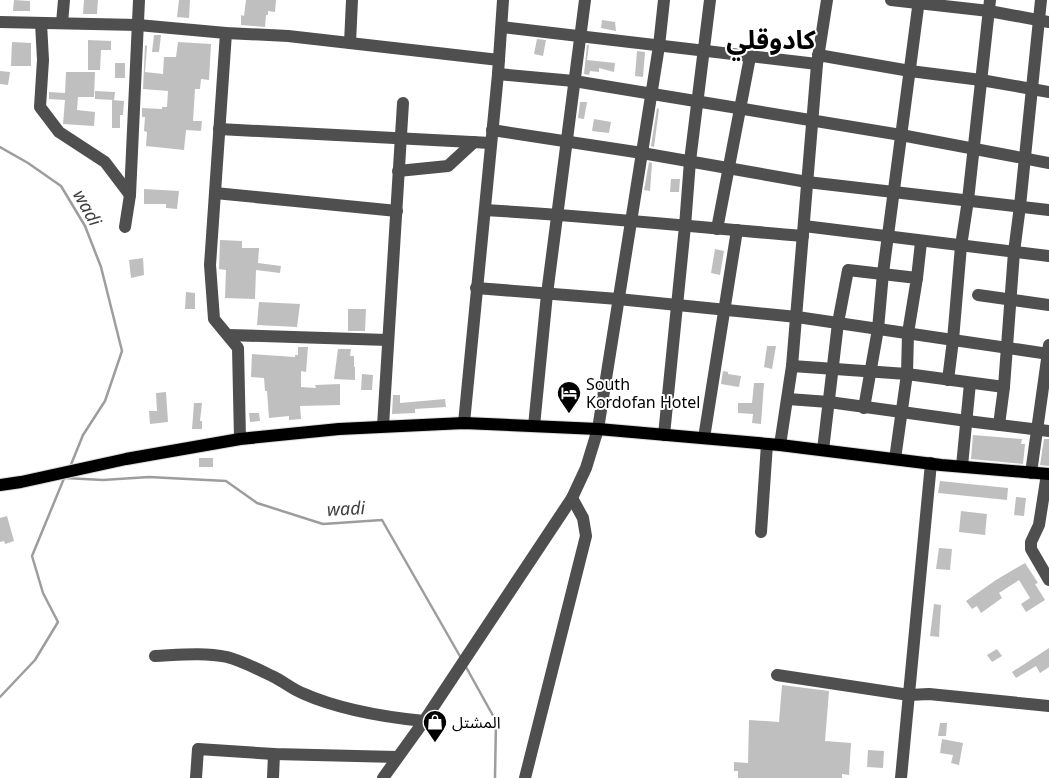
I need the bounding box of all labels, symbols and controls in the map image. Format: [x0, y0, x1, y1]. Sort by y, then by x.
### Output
district label: كادوقلي [726, 21, 817, 61]
water label: wadi [68, 185, 108, 230]
place label: South Kordofan Hotel [586, 373, 700, 413]
hotel icon: South Kordofan Hotel [556, 380, 582, 414]
water label: wadi [326, 495, 366, 521]
shop icon: المشتل [422, 709, 448, 743]
place label: المشتل [452, 711, 500, 733]

